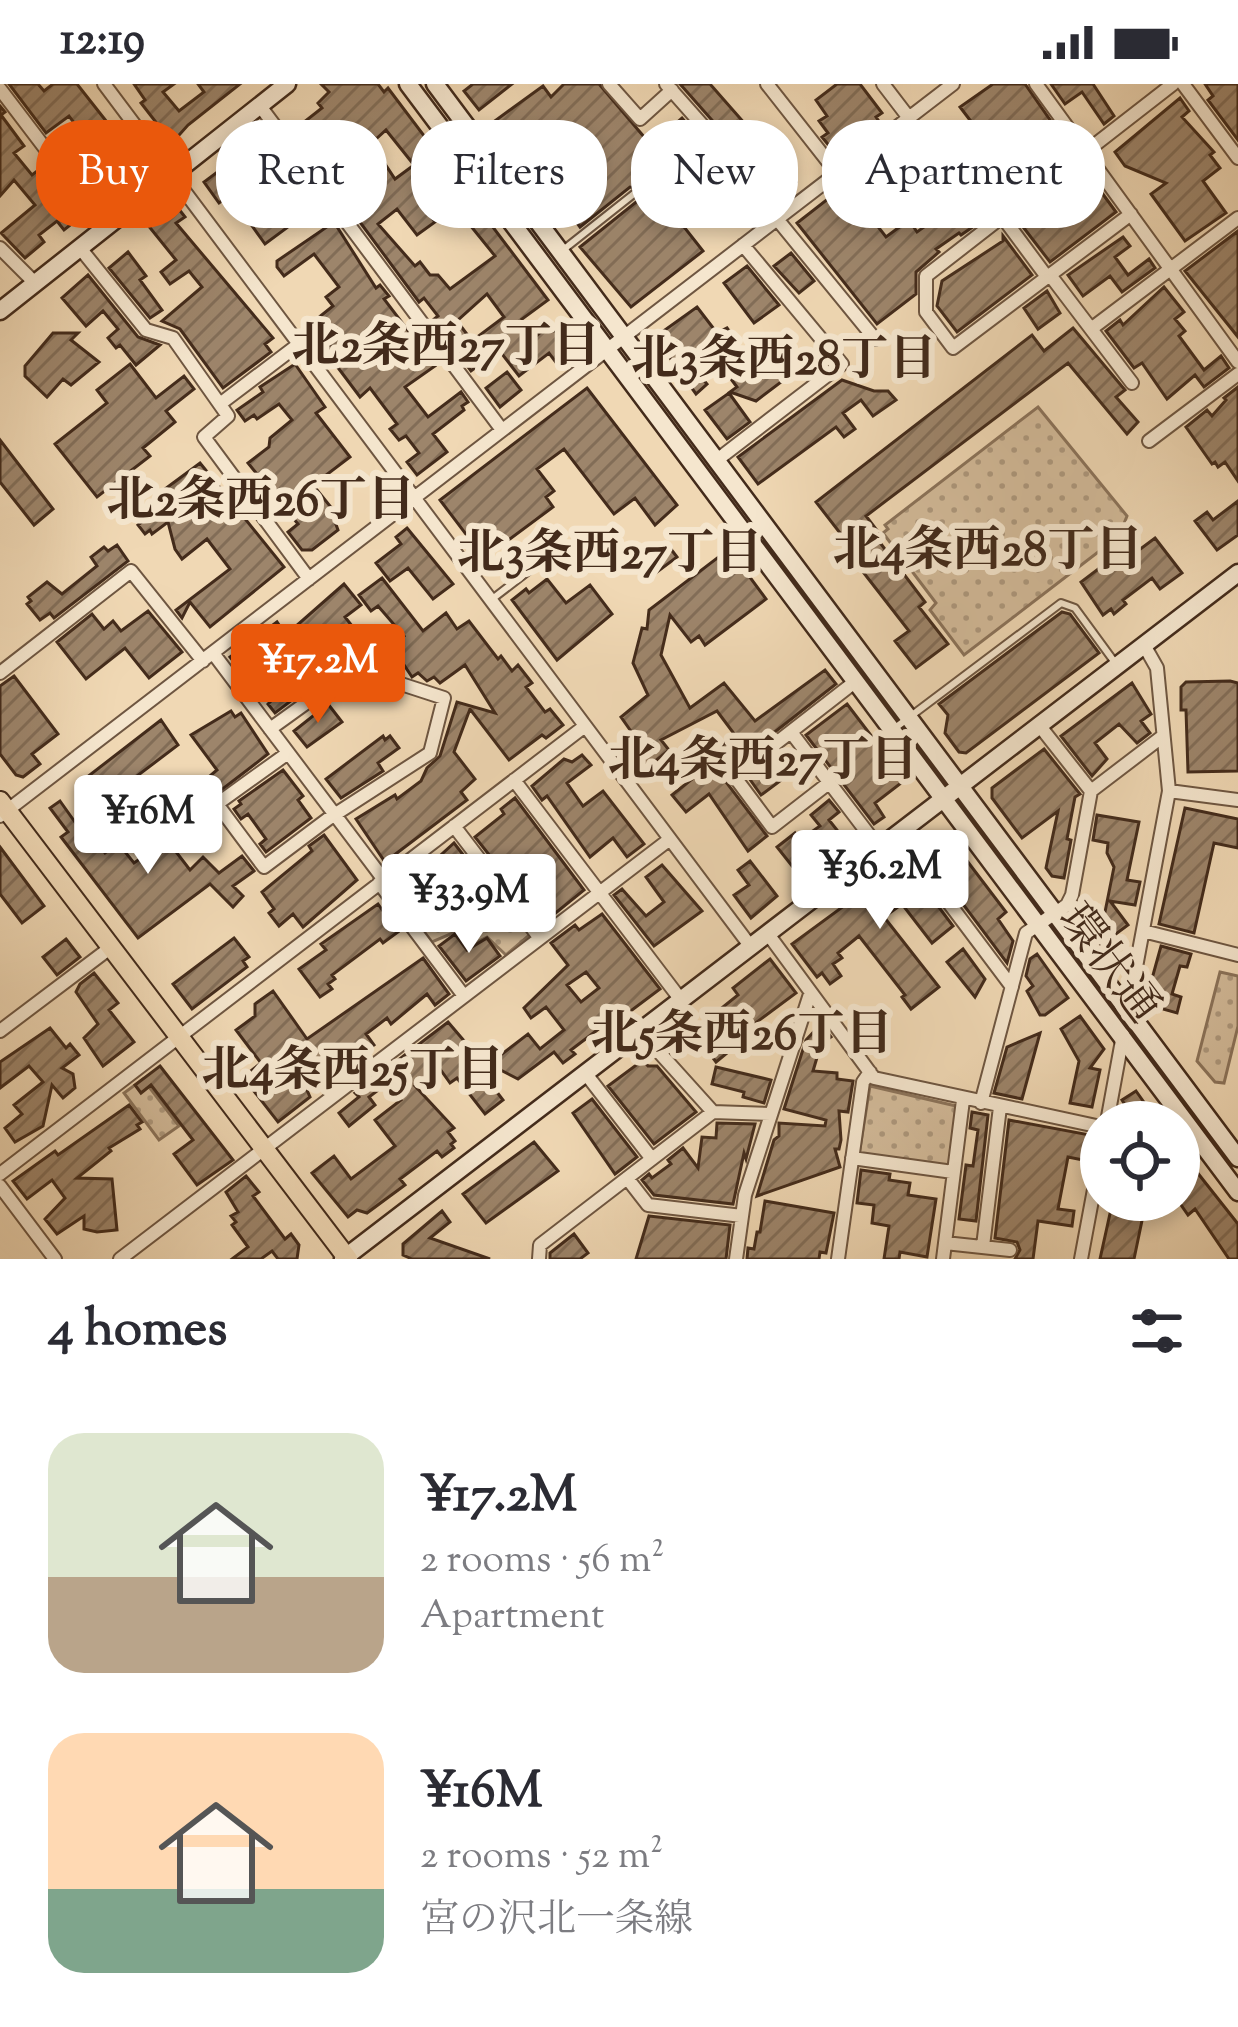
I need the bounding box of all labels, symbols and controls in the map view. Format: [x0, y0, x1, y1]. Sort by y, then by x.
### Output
text: 12:19 [60, 10, 145, 75]
chip: Buy [36, 120, 192, 228]
chip: Rent [216, 120, 387, 228]
chip: Filters [411, 120, 607, 228]
chip: New [631, 120, 798, 228]
chip: Apartment [822, 120, 1105, 228]
district label: 北2条西27丁目 [292, 315, 600, 384]
district label: 北3条西28丁目 [631, 328, 937, 397]
district label: 北2条西26丁目 [107, 469, 415, 538]
district label: 北4条西28丁目 [833, 519, 1143, 588]
district label: 北3条西27丁目 [457, 522, 763, 591]
pin: ¥17.2M [220, 624, 416, 726]
text: ¥17.2M [258, 635, 378, 691]
district label: 北4条西27丁目 [608, 729, 918, 798]
pin: ¥16M [77, 775, 219, 877]
text: ¥16M [101, 786, 195, 842]
pin: ¥36.2M [782, 830, 978, 932]
text: ¥36.2M [818, 841, 942, 897]
pin: ¥33.9M [371, 854, 567, 956]
text: ¥33.9M [409, 865, 529, 921]
street label: 環状通 [1040, 892, 1173, 1039]
district label: 北5条西26丁目 [591, 1003, 893, 1072]
district label: 北4条西25丁目 [201, 1039, 505, 1108]
map controls [1080, 1101, 1200, 1221]
button: locate [1080, 1101, 1200, 1221]
text: 4 homes [48, 1295, 227, 1368]
icon: filters [1124, 1298, 1190, 1364]
text: ¥17.2M [420, 1461, 577, 1534]
icon: home [144, 1481, 288, 1625]
text: 2 rooms · 56 m² [420, 1534, 664, 1590]
text: Apartment [420, 1590, 604, 1646]
text: ¥16M [420, 1757, 542, 1830]
icon: home [144, 1781, 288, 1925]
text: 2 rooms · 52 m² [420, 1830, 663, 1886]
text: 宮の沢北一条線 [420, 1894, 693, 1950]

